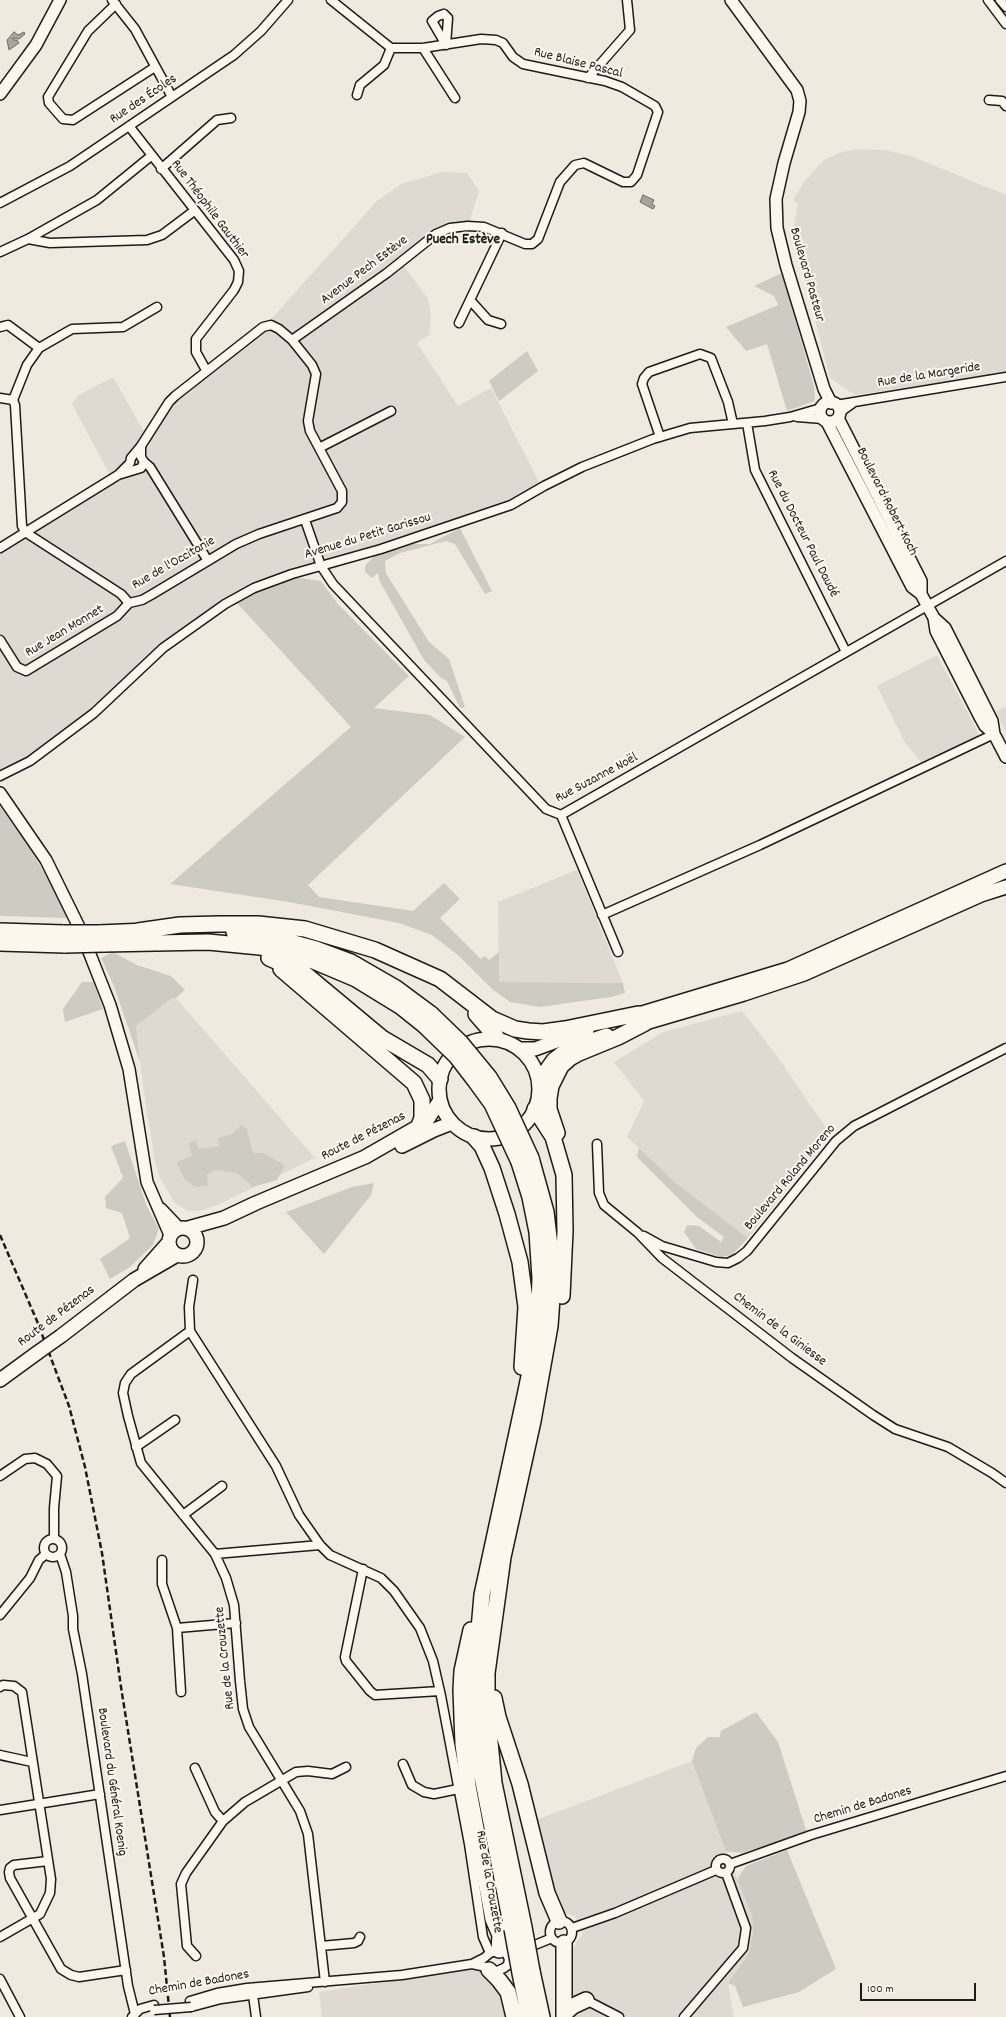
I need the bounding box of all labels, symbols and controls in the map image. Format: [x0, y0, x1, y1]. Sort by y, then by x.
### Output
street label: Rue Blaise Pascal [532, 45, 624, 83]
street label: Rue des Écoles [107, 71, 181, 129]
street label: Rue Théophile Gauthier [166, 157, 252, 263]
street label: Boulevard Pasteur [785, 226, 827, 324]
district label: Puech Estève [426, 232, 500, 250]
street label: Avenue Pech Estève [318, 233, 412, 309]
street label: Rue de la Margeride [876, 360, 982, 392]
street label: Boulevard Robert Koch [851, 445, 921, 559]
street label: Rue du Docteur Paul Daudé [763, 467, 841, 601]
street label: Avenue du Petit Garissou [303, 510, 433, 564]
street label: Rue de l'Occitanie [130, 533, 218, 595]
street label: Rue Jean Monnet [23, 602, 107, 662]
street label: Rue Suzanne Noël [553, 750, 641, 808]
street label: Route de Pézenas [319, 1109, 409, 1165]
street label: Boulevard Roland Moreno [742, 1121, 840, 1235]
street label: Route de Pézenas [15, 1283, 99, 1351]
street label: Chemin de la Giniesse [729, 1289, 829, 1371]
street label: Rue de la Crouzette [212, 1606, 240, 1710]
street label: Boulevard du Général Koenig [92, 1707, 130, 1857]
street label: Chemin de Badones [812, 1783, 914, 1829]
street label: Rue de la Crouzette [471, 1830, 505, 1934]
street label: Chemin de Badones [147, 1967, 251, 2001]
scale bar [862, 1975, 978, 2001]
text: 100 m [867, 1981, 894, 1998]

